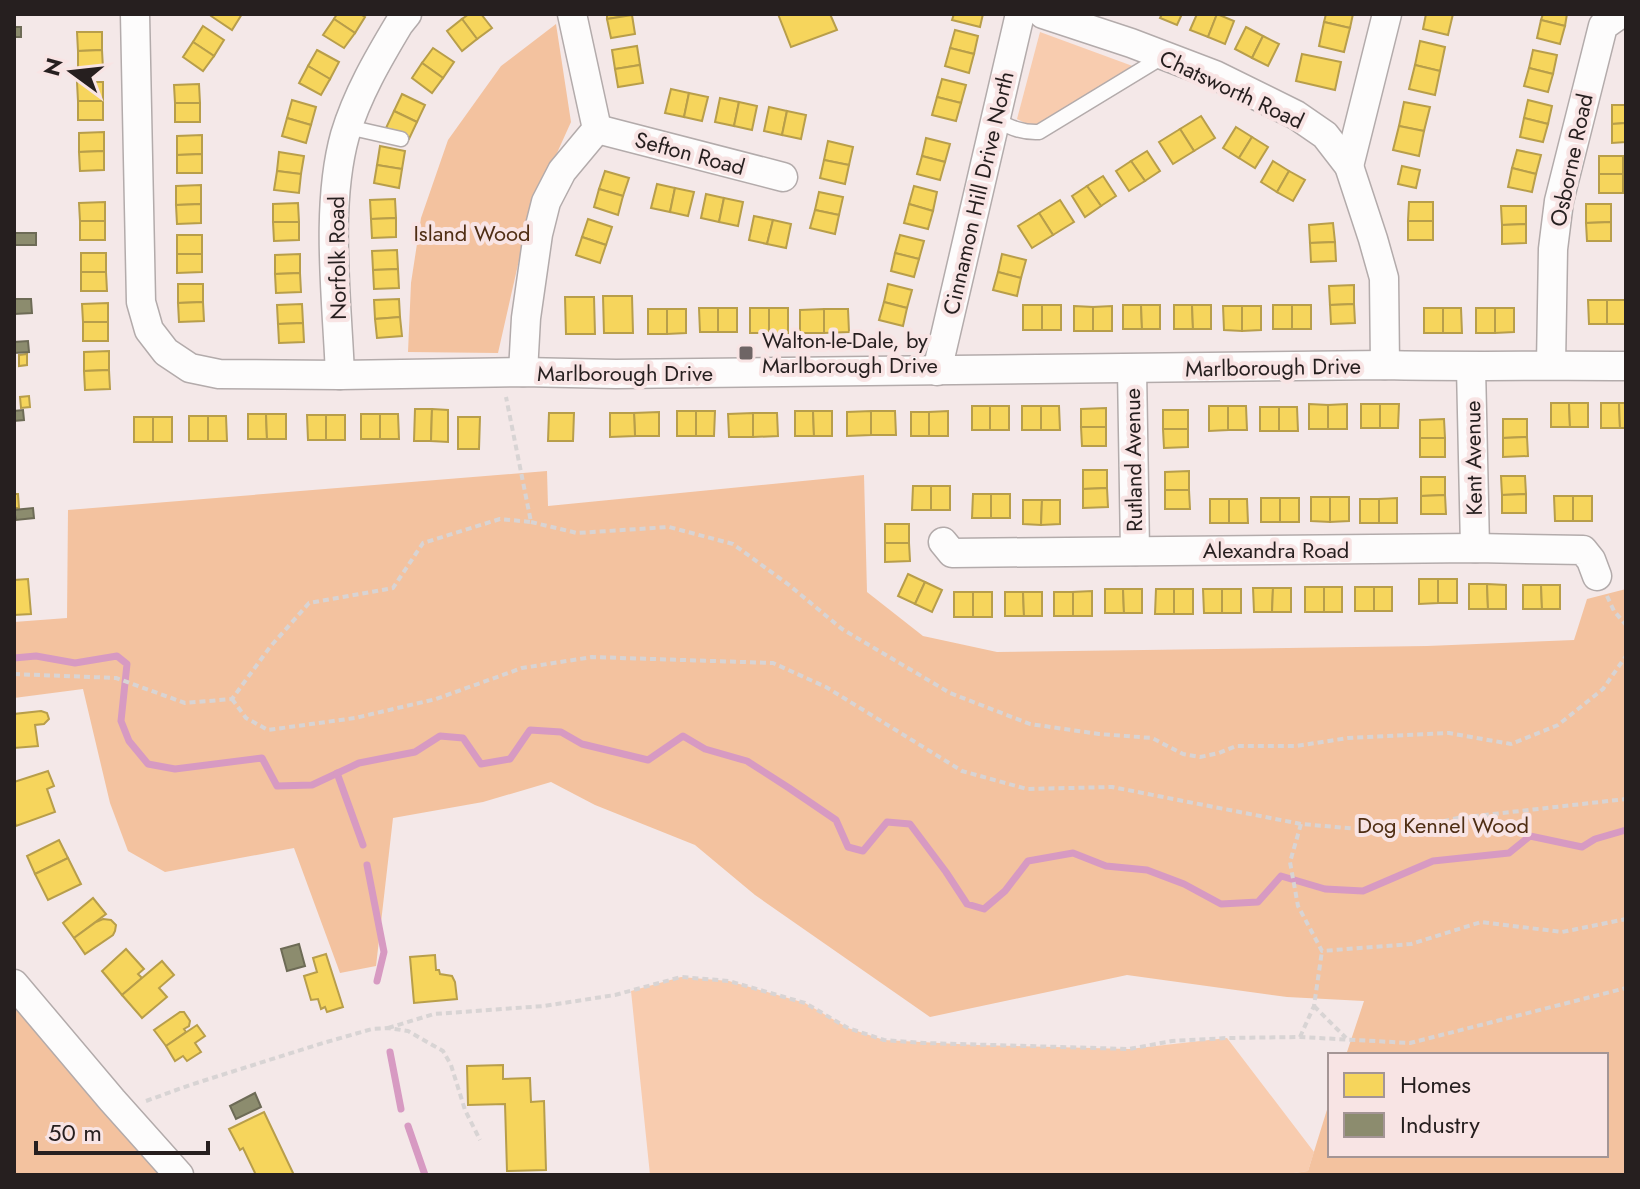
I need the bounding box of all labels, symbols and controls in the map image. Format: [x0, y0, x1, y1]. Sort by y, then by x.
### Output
north arrow [32, 32, 112, 112]
street label: Chatsworth Road [1154, 41, 1310, 137]
text: N [35, 54, 70, 79]
street label: Cinnamon Hill Drive North [934, 68, 1022, 318]
street label: Osborne Road [1541, 91, 1601, 229]
street label: Sefton Road [631, 123, 749, 183]
street label: Norfolk Road [320, 196, 354, 320]
park label: Island Wood [413, 217, 531, 249]
place label: Walton-le-Dale, by Marlborough Drive [762, 324, 938, 381]
marker: Walton-le-Dale, by Marlborough Drive [737, 344, 755, 362]
street label: Marlborough Drive [1185, 349, 1361, 385]
street label: Marlborough Drive [537, 357, 713, 389]
street label: Rutland Avenue [1116, 388, 1150, 532]
street label: Kent Avenue [1456, 400, 1490, 516]
street label: Alexandra Road [1203, 534, 1349, 566]
park label: Dog Kennel Wood [1357, 809, 1529, 841]
legend [1328, 1053, 1608, 1157]
text: Homes [1400, 1067, 1471, 1102]
scale bar [36, 1105, 208, 1155]
text: Industry [1400, 1107, 1480, 1142]
text: 50 m [48, 1115, 102, 1150]

